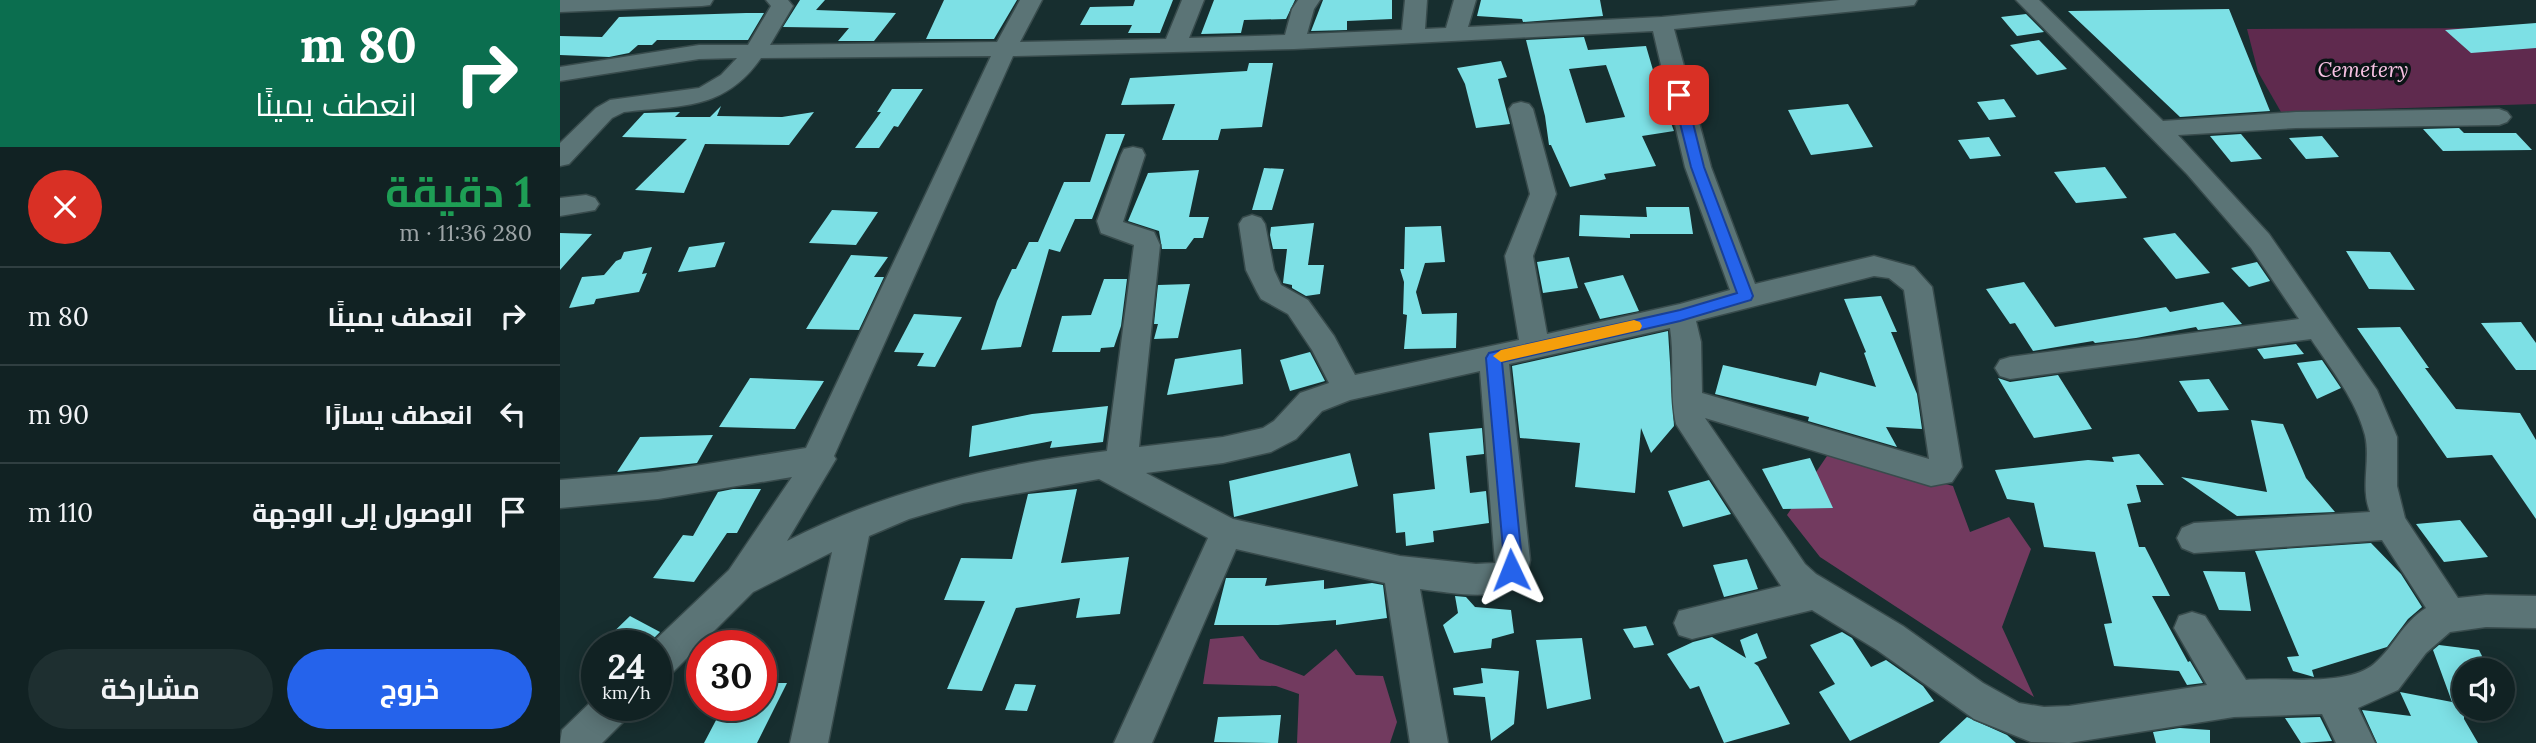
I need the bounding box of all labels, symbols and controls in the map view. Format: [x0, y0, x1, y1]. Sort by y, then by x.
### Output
text: 80 m [300, 13, 417, 75]
icon: right [441, 28, 532, 119]
park label: Cemetery [2317, 56, 2409, 83]
pin [1649, 65, 1709, 125]
icon: arrive [1660, 76, 1698, 114]
text: انعطف يمينًا [255, 84, 417, 125]
text: 1 دقيقة [385, 165, 532, 219]
button: close [28, 170, 102, 244]
text: 280 m · 11:36 [399, 218, 532, 247]
icon: right [494, 297, 532, 335]
text: 80 m [28, 300, 89, 333]
text: انعطف يمينًا [328, 300, 473, 333]
icon: left [494, 395, 532, 433]
text: 90 m [28, 398, 89, 431]
text: انعطف يسارًا [324, 398, 473, 431]
icon: arrive [494, 493, 532, 531]
text: 110 m [28, 496, 93, 529]
text: الوصول إلى الوجهة [252, 496, 473, 529]
position arrow [1474, 533, 1548, 607]
speed limit sign: 30 [686, 630, 777, 721]
text: 24 [608, 644, 645, 689]
button: مشاركة [28, 649, 273, 729]
button: خروج [287, 649, 532, 729]
map controls [2452, 658, 2515, 721]
button: sound [2452, 658, 2515, 721]
text: km/h [602, 681, 651, 704]

